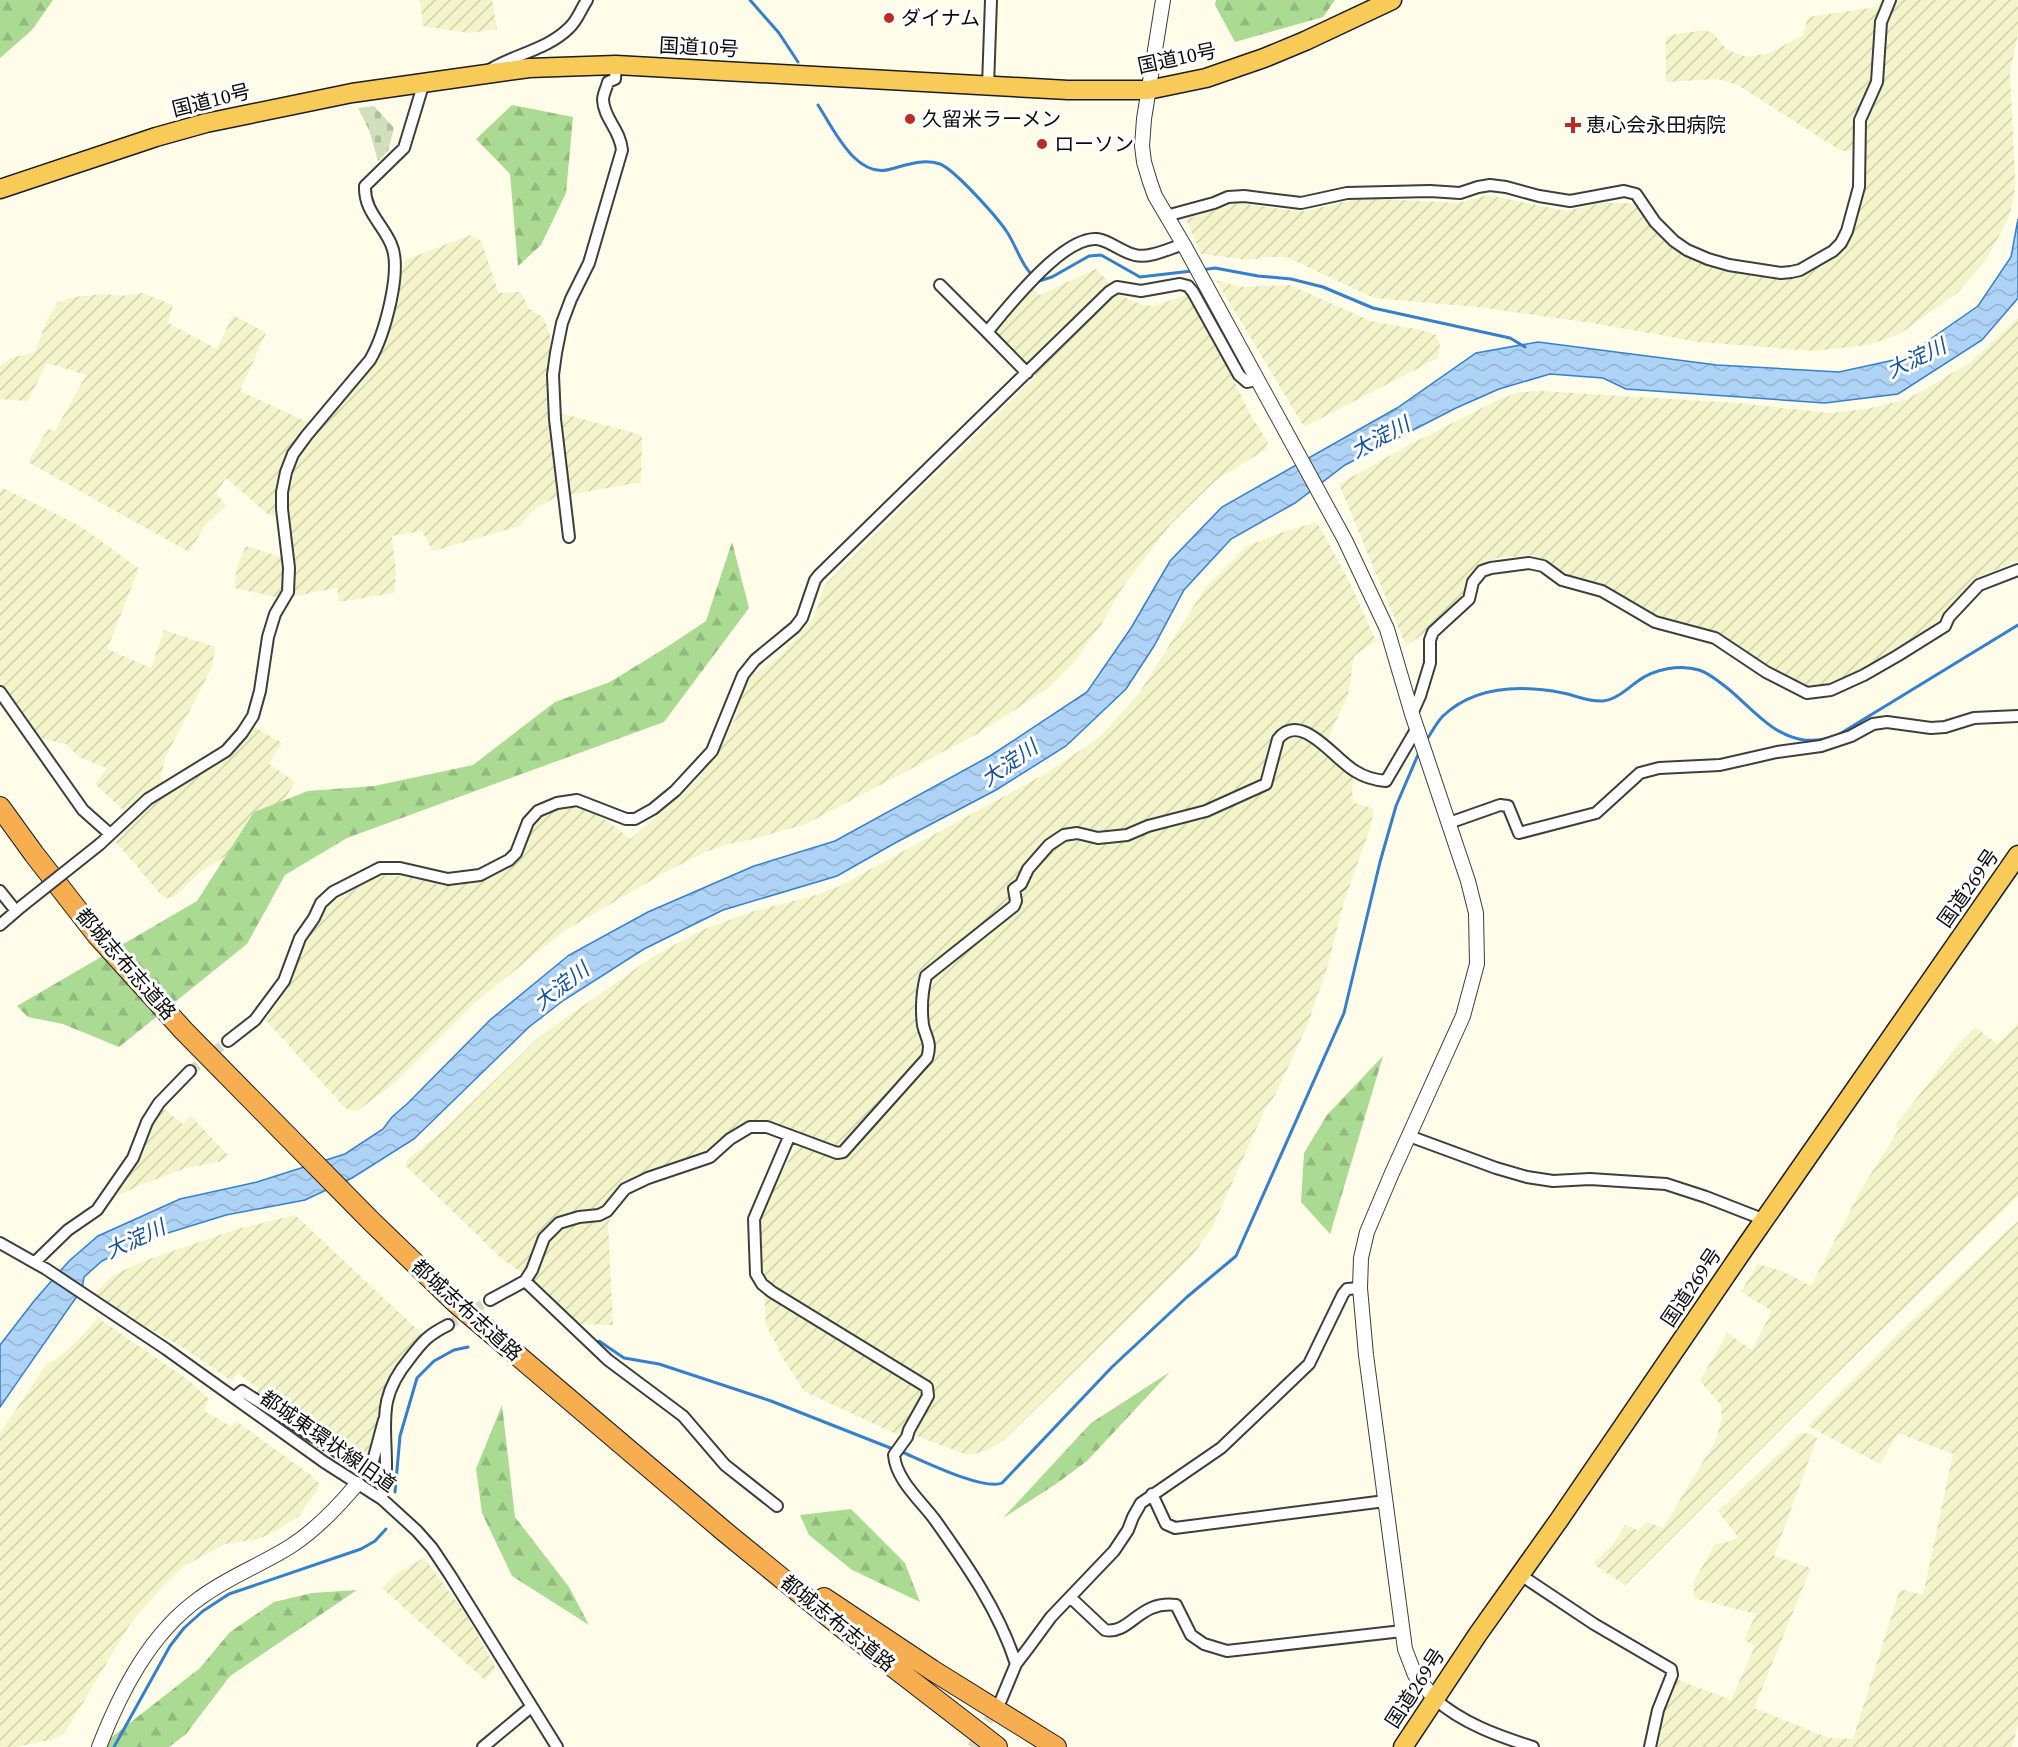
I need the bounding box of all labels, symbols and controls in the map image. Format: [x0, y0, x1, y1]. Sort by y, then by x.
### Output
place label: ダイナム [901, 4, 980, 32]
marker: ダイナム [882, 11, 896, 25]
street label: 国道10号 [658, 31, 740, 63]
street label: 国道10号 [1135, 36, 1219, 80]
street label: 国道10号 [169, 77, 253, 123]
place label: 久留米ラーメン [922, 105, 1061, 133]
place label: 恵心会永田病院 [1586, 111, 1726, 139]
marker: 久留米ラーメン [903, 112, 917, 126]
marker: 恵心会永田病院 [1564, 116, 1582, 134]
place label: ローソン [1054, 130, 1134, 158]
marker: ローソン [1035, 137, 1049, 151]
water label: 大淀川 [1881, 330, 1952, 385]
water label: 大淀川 [1345, 408, 1416, 465]
water label: 大淀川 [975, 732, 1045, 793]
street label: 国道269号 [1931, 843, 2005, 933]
street label: 都城志布志道路 [70, 902, 182, 1026]
water label: 大淀川 [527, 954, 596, 1017]
water label: 大淀川 [100, 1212, 171, 1265]
street label: 国道269号 [1654, 1242, 1728, 1332]
street label: 都城志布志道路 [406, 1253, 528, 1367]
street label: 都城東環状線旧道 [254, 1384, 402, 1498]
street label: 都城志布志道路 [775, 1568, 901, 1678]
street label: 国道269号 [1379, 1643, 1451, 1733]

